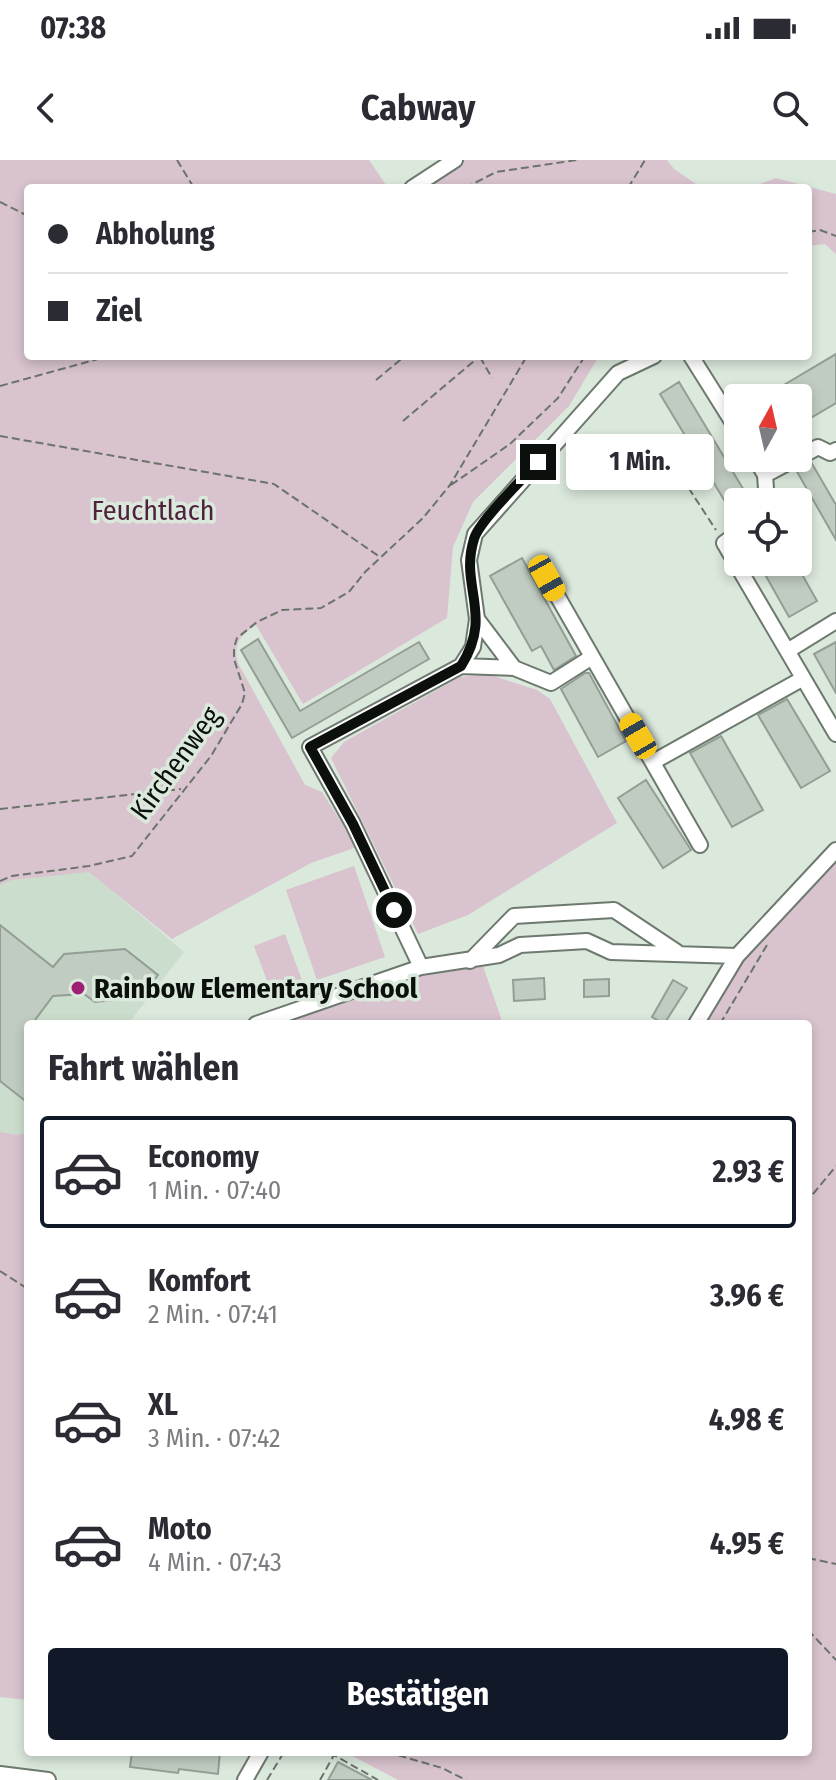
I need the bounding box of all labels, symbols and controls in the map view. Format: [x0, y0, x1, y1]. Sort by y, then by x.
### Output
text: 07:38 [40, 10, 106, 46]
icon: back [24, 86, 68, 130]
text: Cabway [361, 86, 475, 130]
icon: search [768, 86, 812, 130]
text: Abholung [96, 216, 215, 252]
text: Ziel [96, 293, 142, 329]
north arrow [724, 384, 812, 472]
map controls [724, 384, 812, 576]
callout: 1 Min. [566, 434, 714, 490]
route end [520, 444, 556, 480]
text: 1 Min. [609, 446, 671, 477]
button: locate [724, 488, 812, 576]
park label: Feuchtlach [91, 494, 215, 527]
car [525, 551, 569, 605]
street label: Kirchenweg [123, 700, 228, 826]
car [616, 709, 660, 763]
route start [376, 892, 412, 928]
place label: Rainbow Elementary School [94, 972, 418, 1005]
marker: Rainbow Elementary School [69, 979, 87, 997]
text: Fahrt wählen [48, 1046, 239, 1090]
icon: car [52, 1136, 124, 1208]
text: Economy [148, 1139, 259, 1175]
text: 2.93 € [712, 1154, 784, 1190]
text: 1 Min. · 07:40 [148, 1175, 281, 1206]
icon: car [52, 1260, 124, 1332]
text: Komfort [148, 1263, 251, 1299]
text: 3.96 € [710, 1278, 784, 1314]
text: 2 Min. · 07:41 [148, 1299, 278, 1330]
icon: car [52, 1384, 124, 1456]
text: XL [148, 1387, 178, 1423]
text: 4.98 € [709, 1402, 784, 1438]
text: 3 Min. · 07:42 [148, 1423, 281, 1454]
icon: car [52, 1508, 124, 1580]
text: Moto [148, 1511, 212, 1547]
text: 4.95 € [710, 1526, 784, 1562]
text: 4 Min. · 07:43 [148, 1547, 282, 1578]
button: Bestätigen [48, 1648, 788, 1740]

